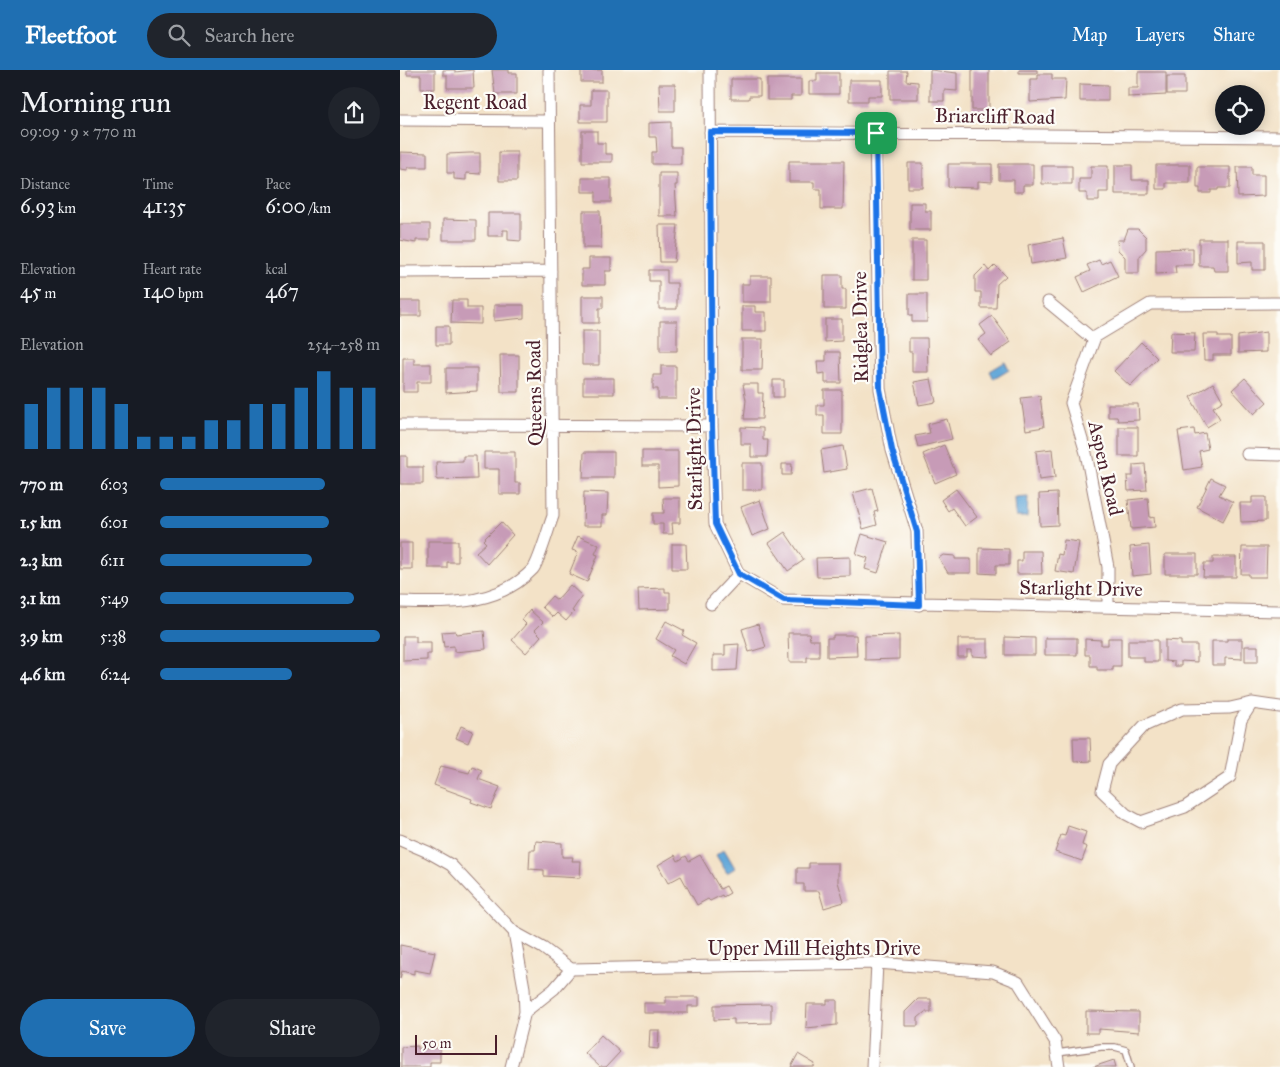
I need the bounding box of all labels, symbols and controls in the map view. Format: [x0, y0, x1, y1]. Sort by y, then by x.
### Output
search box [147, 13, 497, 58]
text: Fleetfoot [25, 20, 117, 50]
icon: search [165, 21, 193, 49]
text: Search here [205, 24, 294, 47]
text: Map [1072, 24, 1107, 46]
text: Layers [1135, 24, 1185, 46]
text: Share [1213, 24, 1255, 46]
text: Morning run [20, 85, 171, 120]
map controls [1215, 85, 1265, 135]
button: locate [1215, 85, 1265, 135]
button: share [328, 87, 380, 139]
street label: Regent Road [423, 90, 527, 115]
street label: Briarcliff Road [935, 103, 1055, 129]
pin [855, 112, 897, 154]
icon: arrive [862, 119, 890, 147]
text: 09:09 · 9 × 770 m [20, 122, 136, 141]
text: Distance [20, 176, 70, 193]
text: Time [143, 176, 174, 193]
text: Pace [265, 176, 291, 193]
text: 6.93 [20, 193, 55, 219]
text: 41:35 [143, 193, 186, 219]
text: 6:00 [265, 193, 306, 219]
text: km [55, 200, 76, 217]
text: /km [306, 200, 331, 217]
text: Elevation [20, 261, 76, 278]
text: Heart rate [143, 261, 202, 278]
text: kcal [265, 261, 287, 278]
street label: Ridglea Drive [847, 271, 874, 383]
text: 45 [20, 278, 41, 304]
text: 140 [143, 278, 175, 304]
text: 467 [265, 278, 299, 304]
text: m [41, 285, 56, 302]
text: bpm [175, 285, 203, 302]
text: Elevation [20, 335, 84, 354]
text: 254–258 m [307, 335, 380, 354]
street label: Queens Road [521, 340, 547, 446]
street label: Starlight Drive [681, 387, 708, 511]
street label: Aspen Road [1083, 417, 1129, 518]
text: 770 m [20, 475, 63, 494]
text: 6:03 [100, 475, 128, 494]
text: 1.5 km [20, 513, 61, 532]
text: 6:01 [100, 513, 128, 532]
text: 2.3 km [20, 551, 62, 570]
text: 6:11 [100, 551, 125, 570]
street label: Starlight Drive [1019, 575, 1143, 602]
text: 3.1 km [20, 589, 60, 608]
text: 5:49 [100, 589, 129, 608]
text: 3.9 km [20, 627, 63, 646]
text: 5:38 [100, 627, 126, 646]
text: 4.6 km [20, 665, 65, 684]
text: 6:24 [100, 665, 129, 684]
street label: Upper Mill Heights Drive [707, 936, 921, 961]
button: Save [20, 999, 195, 1057]
button: Share [205, 999, 380, 1057]
scale bar [415, 1032, 498, 1055]
text: 50 m [422, 1035, 451, 1052]

